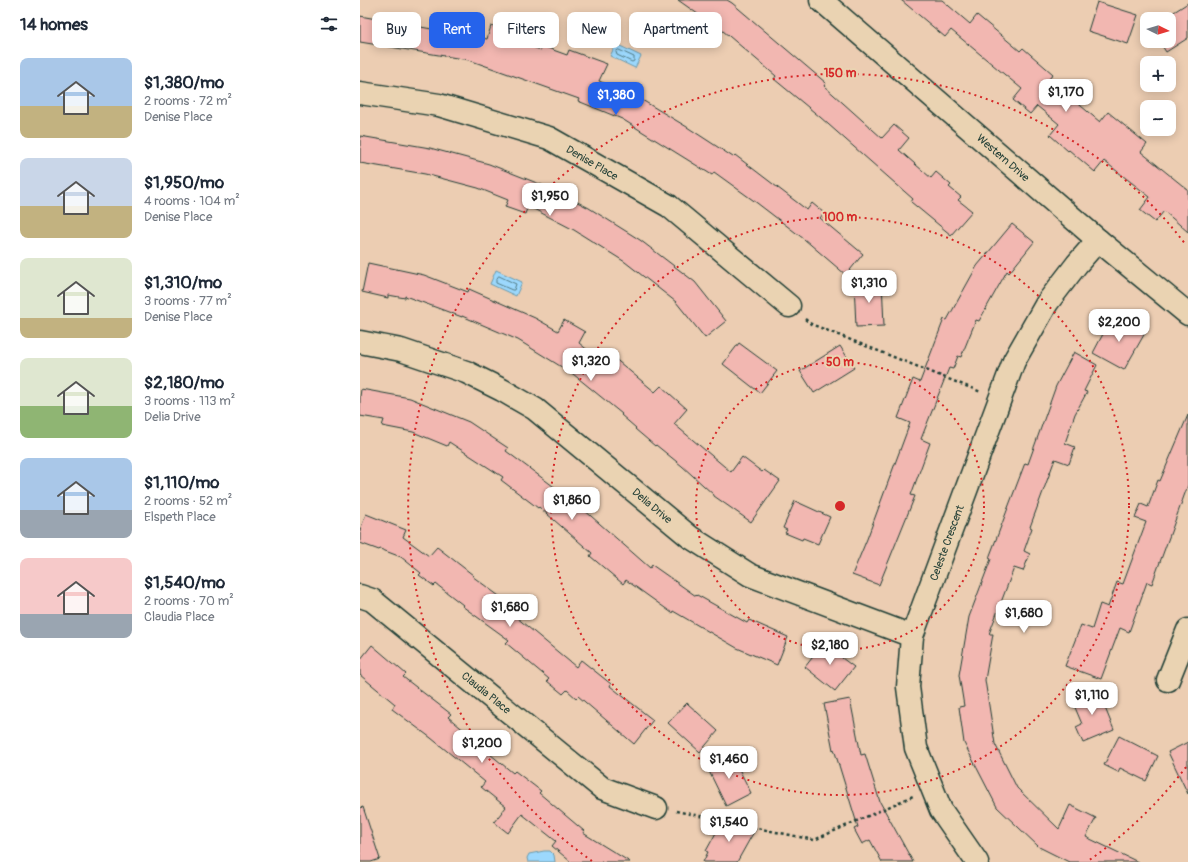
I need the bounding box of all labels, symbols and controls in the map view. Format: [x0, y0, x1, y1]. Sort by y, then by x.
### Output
chip: Buy [372, 12, 421, 48]
chip: Rent [429, 12, 485, 48]
chip: Filters [493, 12, 559, 48]
chip: New [567, 12, 621, 48]
chip: Apartment [629, 12, 722, 48]
north arrow [1140, 12, 1176, 48]
map controls [1140, 12, 1176, 136]
icon: filters [318, 13, 340, 35]
text: 14 homes [20, 14, 88, 35]
button: + [1140, 56, 1176, 92]
text: 150 m [824, 66, 857, 81]
text: $1,380/mo [144, 72, 224, 93]
icon: home [52, 74, 100, 122]
pin: $1,170 [1033, 79, 1099, 113]
pin: $1,380 [583, 82, 649, 116]
text: $1,170 [1048, 84, 1084, 100]
text: $1,380 [597, 87, 635, 103]
text: 2 rooms · 72 m² [144, 93, 232, 109]
button: − [1140, 100, 1176, 136]
text: Denise Place [144, 109, 212, 125]
street label: Western Drive [974, 132, 1032, 185]
street label: Denise Place [564, 143, 621, 183]
text: $1,950/mo [144, 172, 224, 193]
icon: home [52, 174, 100, 222]
pin: $1,950 [517, 183, 583, 217]
text: $1,950 [531, 188, 569, 204]
text: 4 rooms · 104 m² [144, 193, 240, 209]
text: Denise Place [144, 209, 212, 225]
text: 100 m [823, 210, 858, 225]
pin: $1,310 [836, 270, 902, 304]
text: $1,310/mo [144, 272, 222, 293]
icon: home [52, 274, 100, 322]
text: $1,310 [851, 275, 887, 291]
text: 3 rooms · 77 m² [144, 293, 232, 309]
text: Denise Place [144, 309, 212, 325]
pin: $2,200 [1086, 309, 1152, 343]
text: $2,200 [1098, 314, 1140, 330]
pin: $1,320 [558, 348, 624, 382]
text: $1,320 [572, 353, 610, 369]
text: 50 m [826, 355, 854, 370]
text: $2,180/mo [144, 372, 224, 393]
icon: home [52, 374, 100, 422]
text: 3 rooms · 113 m² [144, 393, 235, 409]
text: Delia Drive [144, 409, 201, 425]
text: $1,110/mo [144, 472, 219, 493]
icon: home [52, 474, 100, 522]
street label: Delia Drive [629, 486, 675, 527]
pin: $1,860 [539, 487, 605, 521]
text: $1,860 [553, 492, 591, 508]
text: 2 rooms · 52 m² [144, 493, 232, 509]
centre of rings [833, 499, 847, 513]
street label: Celeste Crescent [927, 503, 967, 583]
text: Elspeth Place [144, 509, 216, 525]
text: $1,540/mo [144, 572, 225, 593]
icon: home [52, 574, 100, 622]
text: 2 rooms · 70 m² [144, 593, 234, 609]
pin: $1,680 [477, 594, 543, 628]
text: $1,680 [491, 599, 529, 615]
pin: $1,680 [991, 600, 1057, 634]
text: $1,680 [1005, 605, 1043, 621]
text: Claudia Place [144, 609, 214, 625]
pin: $2,180 [797, 632, 863, 666]
text: $2,180 [811, 637, 849, 653]
street label: Claudia Place [459, 669, 514, 717]
pin: $1,110 [1059, 682, 1125, 716]
text: $1,110 [1075, 687, 1109, 703]
pin: $1,200 [449, 730, 515, 764]
text: $1,200 [462, 735, 502, 751]
pin: $1,460 [696, 746, 762, 780]
text: $1,460 [709, 751, 749, 767]
pin: $1,540 [696, 809, 762, 843]
text: $1,540 [710, 814, 748, 830]

